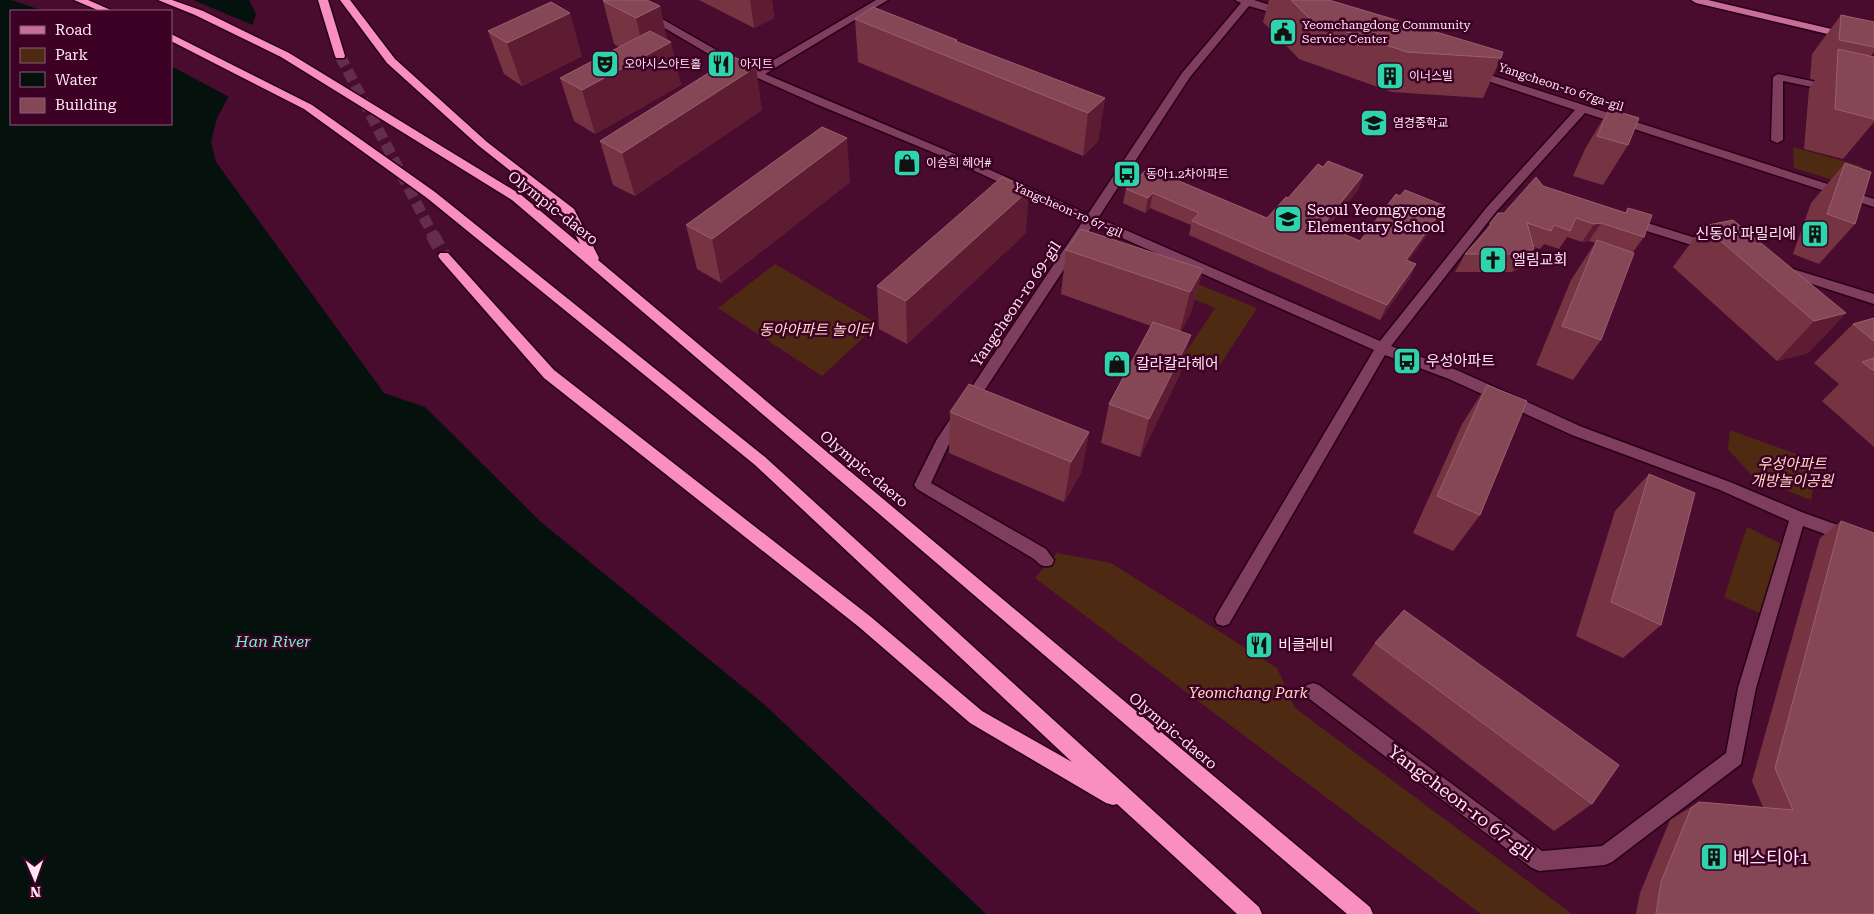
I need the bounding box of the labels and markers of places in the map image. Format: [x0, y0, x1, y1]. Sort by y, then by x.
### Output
public building icon: Yeomchangdong Community Service Center [1268, 17, 1298, 47]
place label: Yeomchangdong Community Service Center [1302, 18, 1472, 46]
theatre icon: 오아시스아트홀 [590, 49, 620, 79]
restaurant icon: 아지트 [706, 49, 736, 79]
place label: 오아시스아트홀 [624, 57, 701, 71]
place label: 아지트 [740, 57, 773, 71]
building icon: 이너스빌 [1375, 61, 1405, 91]
place label: 이너스빌 [1409, 69, 1453, 83]
school or university icon: 염경중학교 [1359, 108, 1389, 138]
place label: 염경중학교 [1393, 116, 1448, 130]
shop icon: 이승희 헤어# [892, 148, 922, 178]
place label: 이승희 헤어# [926, 156, 992, 170]
bus stop icon: 동아1.2차아파트 [1112, 159, 1142, 189]
place label: 동아1.2차아파트 [1146, 167, 1229, 181]
place label: Seoul Yeomgyeong Elementary School [1307, 201, 1446, 236]
school or university icon: Seoul Yeomgyeong Elementary School [1273, 204, 1303, 234]
building icon: 신동아 파밀리에 [1800, 219, 1830, 249]
place label: 신동아 파밀리에 [1696, 225, 1796, 243]
church icon: 엘림교회 [1478, 245, 1508, 275]
place label: 엘림교회 [1512, 251, 1567, 269]
bus stop icon: 우성아파트 [1392, 346, 1422, 376]
shop icon: 칼라칼라헤어 [1102, 349, 1132, 379]
place label: 우성아파트 [1426, 352, 1495, 370]
place label: 칼라칼라헤어 [1136, 355, 1219, 373]
restaurant icon: 비클레비 [1244, 630, 1274, 660]
place label: 비클레비 [1278, 636, 1333, 654]
building icon: 베스티아1 [1699, 842, 1729, 872]
place label: 베스티아1 [1733, 847, 1809, 868]

